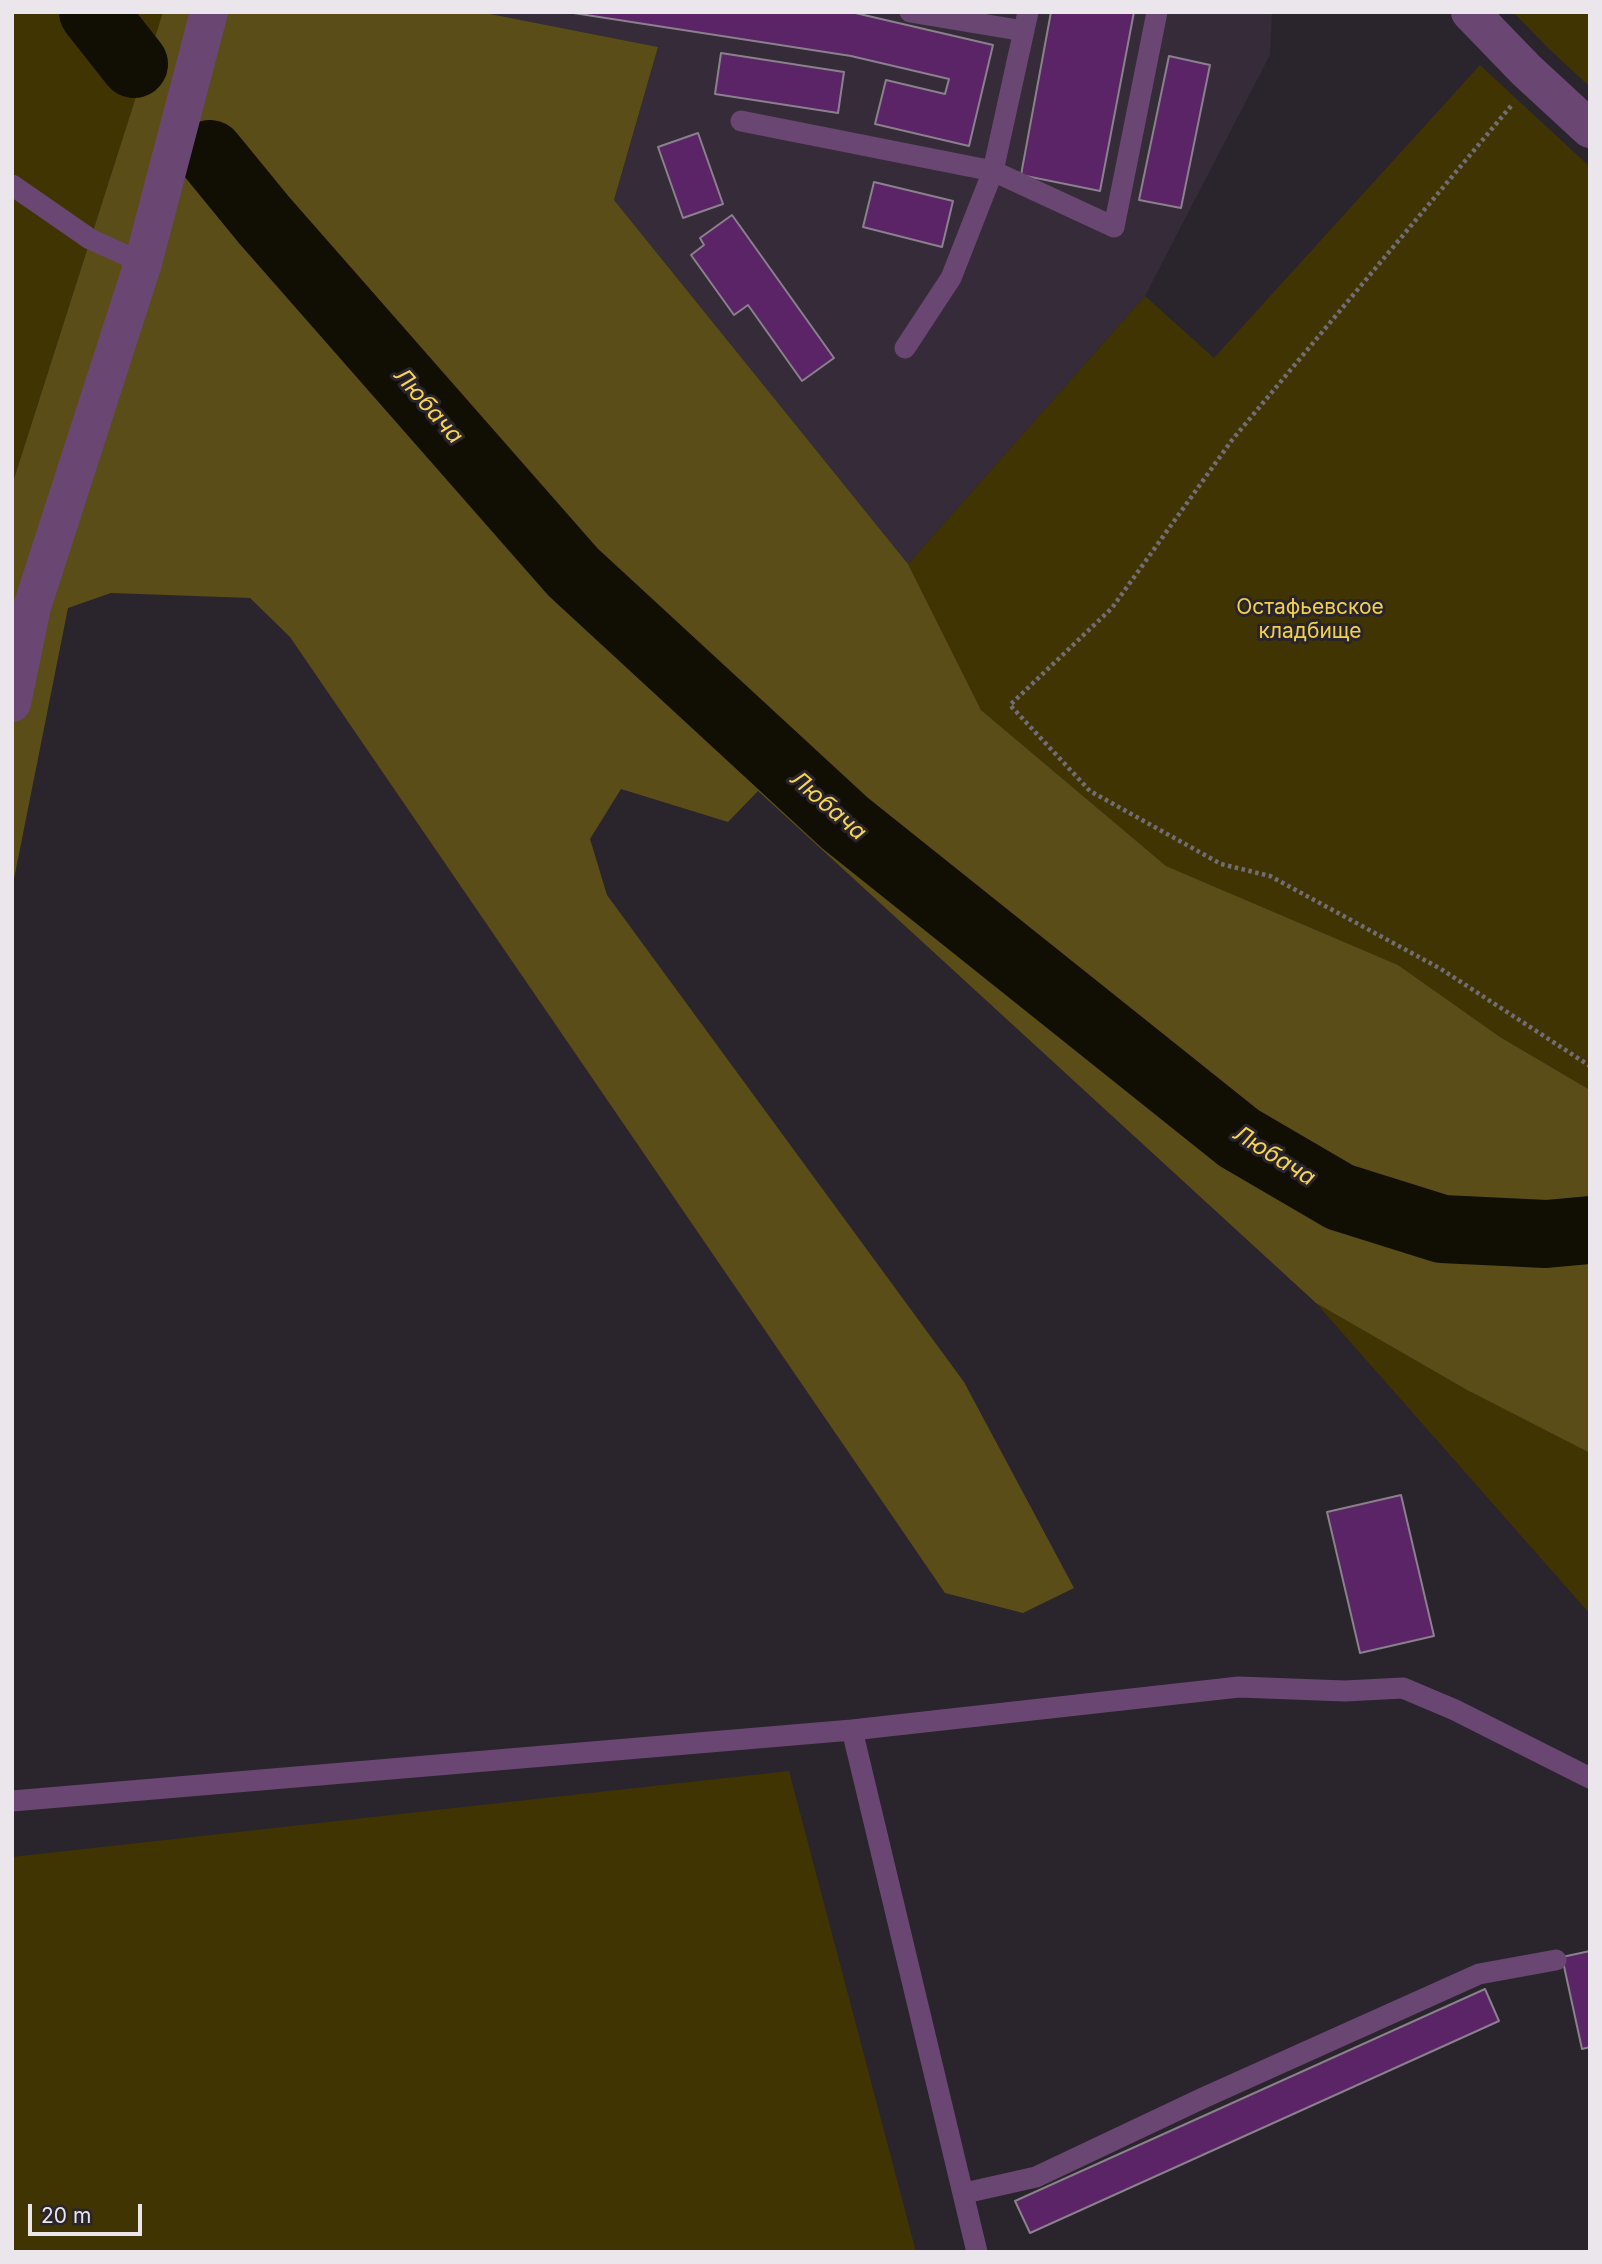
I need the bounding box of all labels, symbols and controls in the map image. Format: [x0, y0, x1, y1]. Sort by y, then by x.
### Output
water label: Любача [387, 362, 469, 450]
park label: Остафьевское кладбище [1236, 595, 1384, 645]
water label: Любача [784, 765, 872, 847]
water label: Любача [1228, 1120, 1320, 1192]
scale bar [32, 2190, 145, 2234]
text: 20 m [41, 2203, 91, 2228]

